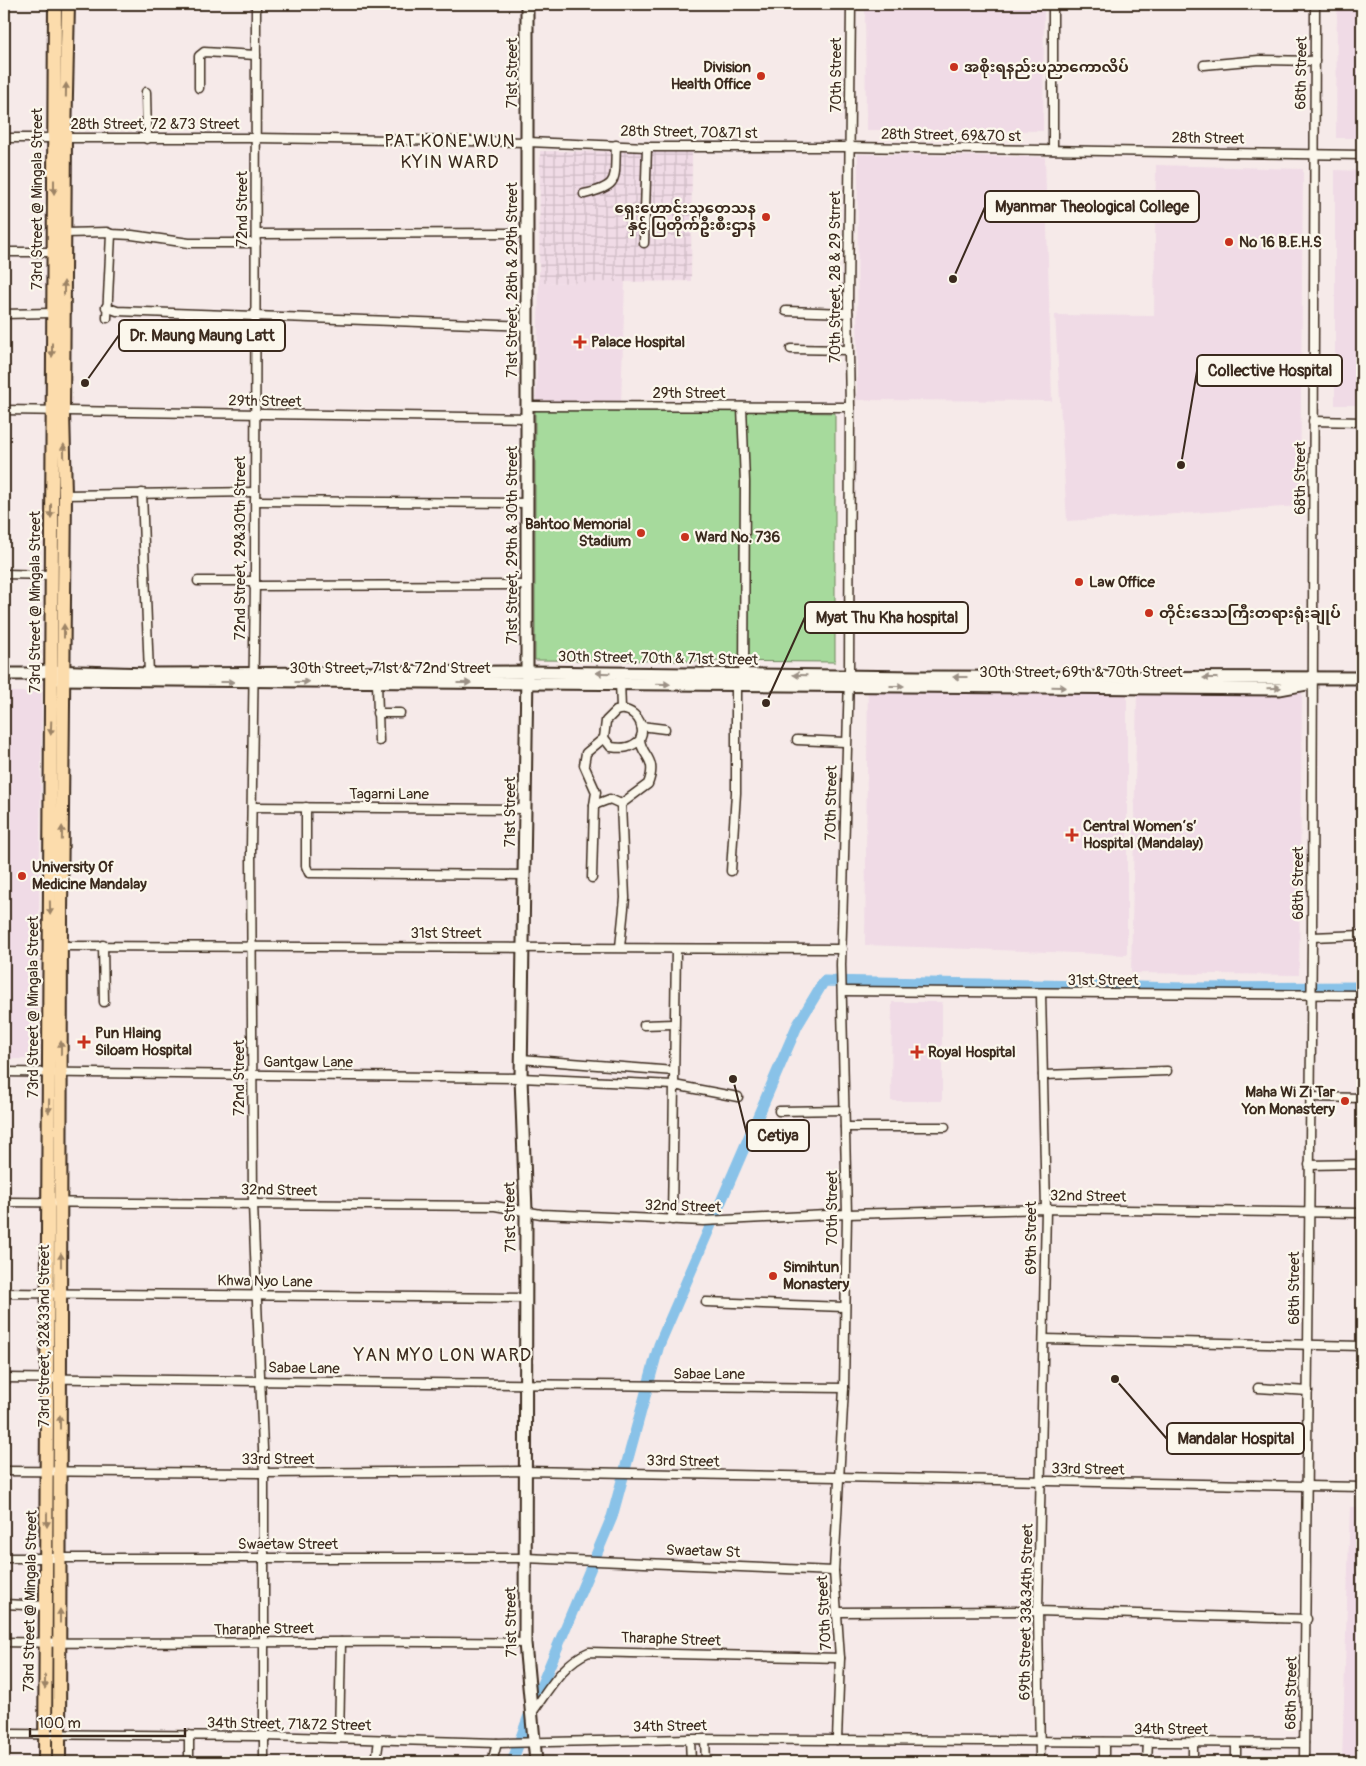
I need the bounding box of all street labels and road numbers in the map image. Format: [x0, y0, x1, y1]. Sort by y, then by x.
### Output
street label: 68th Street [1291, 35, 1312, 110]
street label: 70th Street [827, 36, 846, 113]
street label: 71st Street [503, 37, 522, 108]
street label: 73rd Street @ Mingala Street [28, 107, 47, 290]
street label: 28th Street, 72 &73 Street [70, 115, 241, 134]
street label: 28th Street, 70&71 st [620, 122, 759, 143]
street label: 28th Street, 69&70 st [881, 125, 1022, 146]
street label: 28th Street [1171, 128, 1246, 149]
street label: 72nd Street [233, 170, 252, 247]
street label: 71st Street, 28th & 29th Street [503, 181, 522, 378]
street label: 70th Street, 28 & 29 Strret [826, 190, 845, 363]
street label: 29th Street [652, 384, 727, 403]
street label: 29th Street [228, 391, 303, 412]
street label: 68th Street [1291, 440, 1310, 515]
street label: 71st Street, 29th & 30th Street [503, 445, 522, 644]
street label: 72nd Street, 29&30th Street [231, 455, 250, 640]
street label: 73rd Street @ Mingala Street [26, 510, 45, 693]
street label: 30th Street, 70th & 71st Street [558, 647, 759, 670]
street label: 30th Street, 71st & 72nd Street [289, 659, 492, 678]
street label: 30th Street, 69th & 70th Street [979, 663, 1184, 682]
street label: 70th Street [821, 764, 842, 841]
street label: 71st Street [501, 776, 520, 847]
street label: Tagarni Lane [349, 785, 429, 804]
street label: 68th Street [1289, 845, 1308, 920]
street label: 73rd Street @ Mingala Street [24, 915, 43, 1098]
street label: 31st Street [411, 924, 482, 943]
street label: 31st Street [1068, 971, 1139, 990]
street label: 72nd Street [230, 1039, 249, 1116]
street label: Gantgaw Lane [263, 1053, 353, 1072]
street label: 70th Street [823, 1169, 842, 1246]
street label: 32nd Street [241, 1180, 318, 1201]
street label: 71st Street [500, 1181, 521, 1252]
street label: 32nd Street [1050, 1186, 1127, 1207]
street label: 32nd Street [644, 1196, 723, 1217]
street label: 69th Street [1022, 1200, 1041, 1275]
street label: 73rd Street, 32&33nd Street [35, 1244, 54, 1427]
street label: 68th Street [1285, 1250, 1304, 1325]
street label: Khwa Nyo Lane [217, 1271, 313, 1292]
street label: Sabae Lane [268, 1358, 341, 1379]
street label: Sabae Lane [673, 1365, 745, 1384]
street label: 33rd Street [241, 1450, 315, 1469]
street label: 33rd Street [646, 1451, 721, 1472]
street label: 33rd Street [1051, 1459, 1126, 1480]
street label: 73rd Street @ Mingala Street [19, 1509, 42, 1692]
street label: 69th Street 33&34th Street [1015, 1522, 1038, 1701]
street label: Swaetaw Street [238, 1535, 339, 1554]
street label: Swaetaw St [665, 1541, 741, 1562]
street label: 70th Street [813, 1574, 836, 1651]
street label: 71st Street [501, 1586, 522, 1657]
street label: Tharaphe Street [214, 1619, 315, 1640]
street label: Tharaphe Street [621, 1628, 722, 1651]
street label: 68th Street [1281, 1655, 1302, 1730]
street label: 34th Street, 71&72 Street [207, 1714, 372, 1735]
street label: 34th Street [633, 1716, 708, 1737]
street label: 34th Street [1134, 1720, 1209, 1739]

